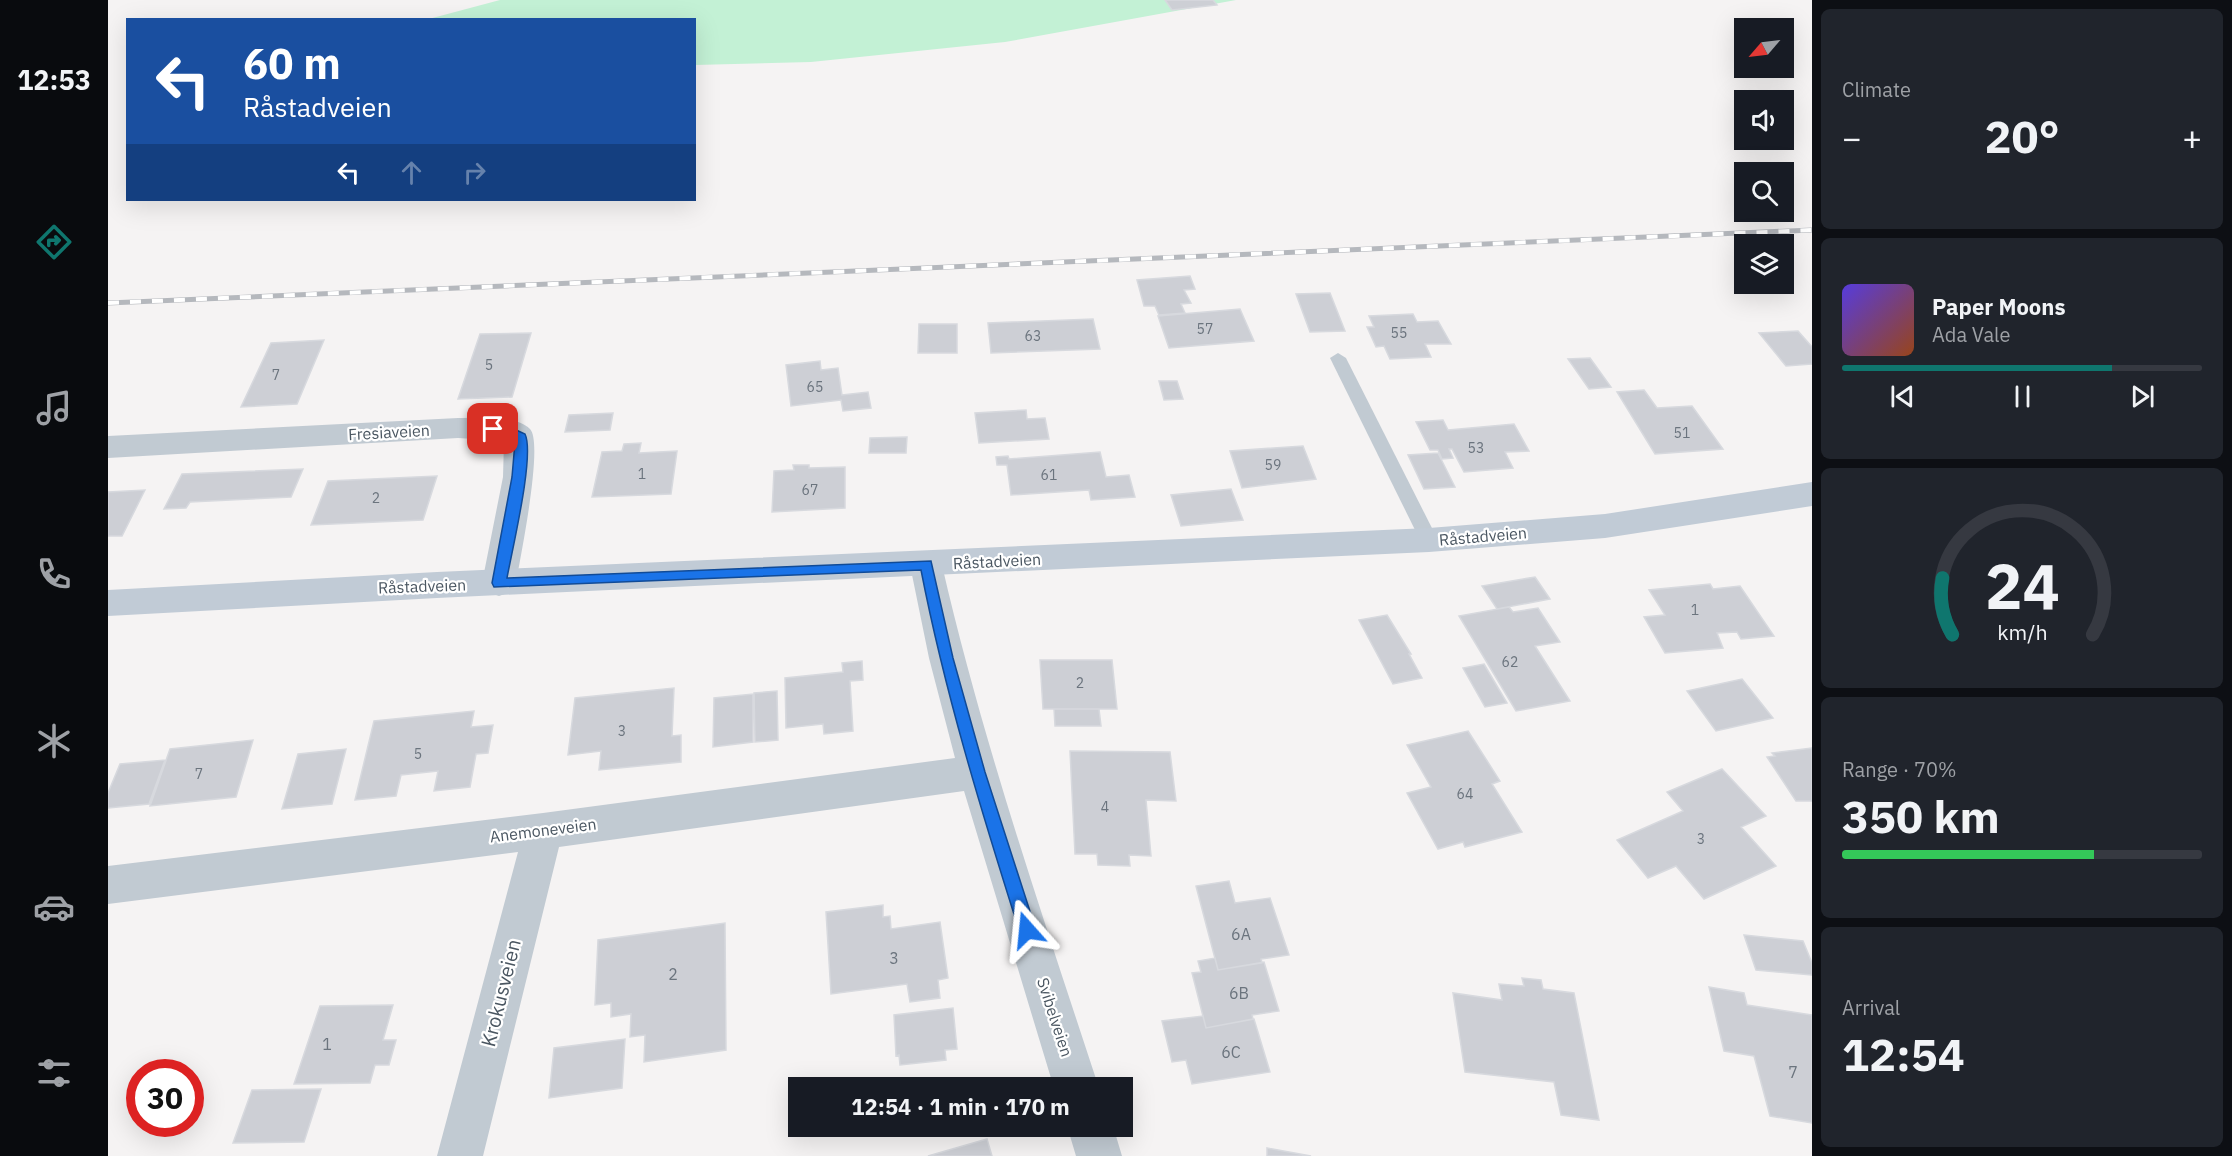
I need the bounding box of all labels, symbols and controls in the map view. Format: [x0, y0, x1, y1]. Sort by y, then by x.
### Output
north arrow [1734, 18, 1794, 78]
map controls [1734, 18, 1794, 294]
text: 60 m [243, 36, 341, 91]
icon: left [144, 42, 222, 120]
text: 12:53 [17, 62, 91, 97]
text: Climate [1842, 76, 1911, 103]
text: Råstadveien [243, 89, 392, 124]
button: sound [1734, 90, 1794, 150]
text: 20° [1984, 107, 2060, 165]
text: − [1842, 116, 1862, 159]
text: + [2182, 116, 2202, 159]
icon: left [332, 156, 365, 189]
icon: ahead [395, 156, 428, 189]
icon: right [458, 156, 491, 189]
button: search [1734, 162, 1794, 222]
icon: directions [33, 221, 75, 263]
button: layers [1734, 234, 1794, 294]
text: Paper Moons [1932, 292, 2065, 321]
house number: 57 [1197, 320, 1213, 338]
text: Ada Vale [1932, 321, 2011, 348]
house number: 55 [1391, 324, 1407, 342]
house number: 63 [1025, 327, 1041, 345]
house number: 5 [485, 356, 493, 374]
house number: 7 [272, 366, 280, 384]
house number: 65 [807, 378, 823, 396]
icon: previous [1886, 380, 1919, 413]
icon: pause [2006, 380, 2039, 413]
icon: next [2126, 380, 2159, 413]
icon: music [33, 387, 75, 429]
pin [467, 403, 518, 454]
icon: arrive [476, 412, 509, 445]
street label: Fresiaveien [348, 420, 430, 444]
house number: 51 [1674, 424, 1690, 442]
house number: 53 [1468, 439, 1484, 457]
house number: 59 [1265, 456, 1281, 474]
house number: 1 [638, 465, 646, 483]
house number: 61 [1041, 466, 1057, 484]
house number: 67 [802, 481, 818, 499]
house number: 2 [372, 489, 380, 507]
street label: Råstadveien [1438, 522, 1528, 550]
text: 24 [1985, 545, 2059, 626]
street label: Råstadveien [952, 549, 1042, 573]
icon: phone [33, 553, 75, 595]
street label: Råstadveien [378, 574, 466, 598]
house number: 1 [1691, 601, 1699, 619]
text: km/h [1997, 618, 2047, 646]
house number: 62 [1502, 653, 1518, 671]
house number: 2 [1076, 674, 1084, 692]
icon: climate [33, 720, 75, 762]
house number: 3 [618, 722, 626, 740]
house number: 5 [414, 745, 422, 763]
text: Range · 70% [1842, 756, 1957, 783]
house number: 7 [195, 765, 203, 783]
house number: 64 [1457, 785, 1473, 803]
text: 350 km [1842, 787, 2000, 845]
house number: 4 [1101, 798, 1109, 816]
street label: Anemoneveien [489, 814, 597, 846]
house number: 3 [1697, 830, 1705, 848]
icon: car [33, 886, 75, 928]
position arrow [995, 898, 1059, 962]
house number: 6A [1231, 924, 1251, 944]
street label: Krokusveien [474, 936, 527, 1050]
house number: 3 [889, 948, 899, 968]
house number: 2 [668, 964, 678, 984]
street label: Svibelveien [1033, 975, 1077, 1059]
house number: 6B [1229, 983, 1249, 1003]
text: Arrival [1842, 994, 1900, 1021]
text: 12:54 [1842, 1025, 1965, 1083]
house number: 1 [322, 1034, 332, 1054]
house number: 6C [1221, 1042, 1241, 1062]
icon: filters [33, 1052, 75, 1094]
speed limit sign: 30 [126, 1059, 204, 1137]
house number: 7 [1788, 1062, 1798, 1082]
text: 12:54 · 1 min · 170 m [851, 1092, 1070, 1121]

